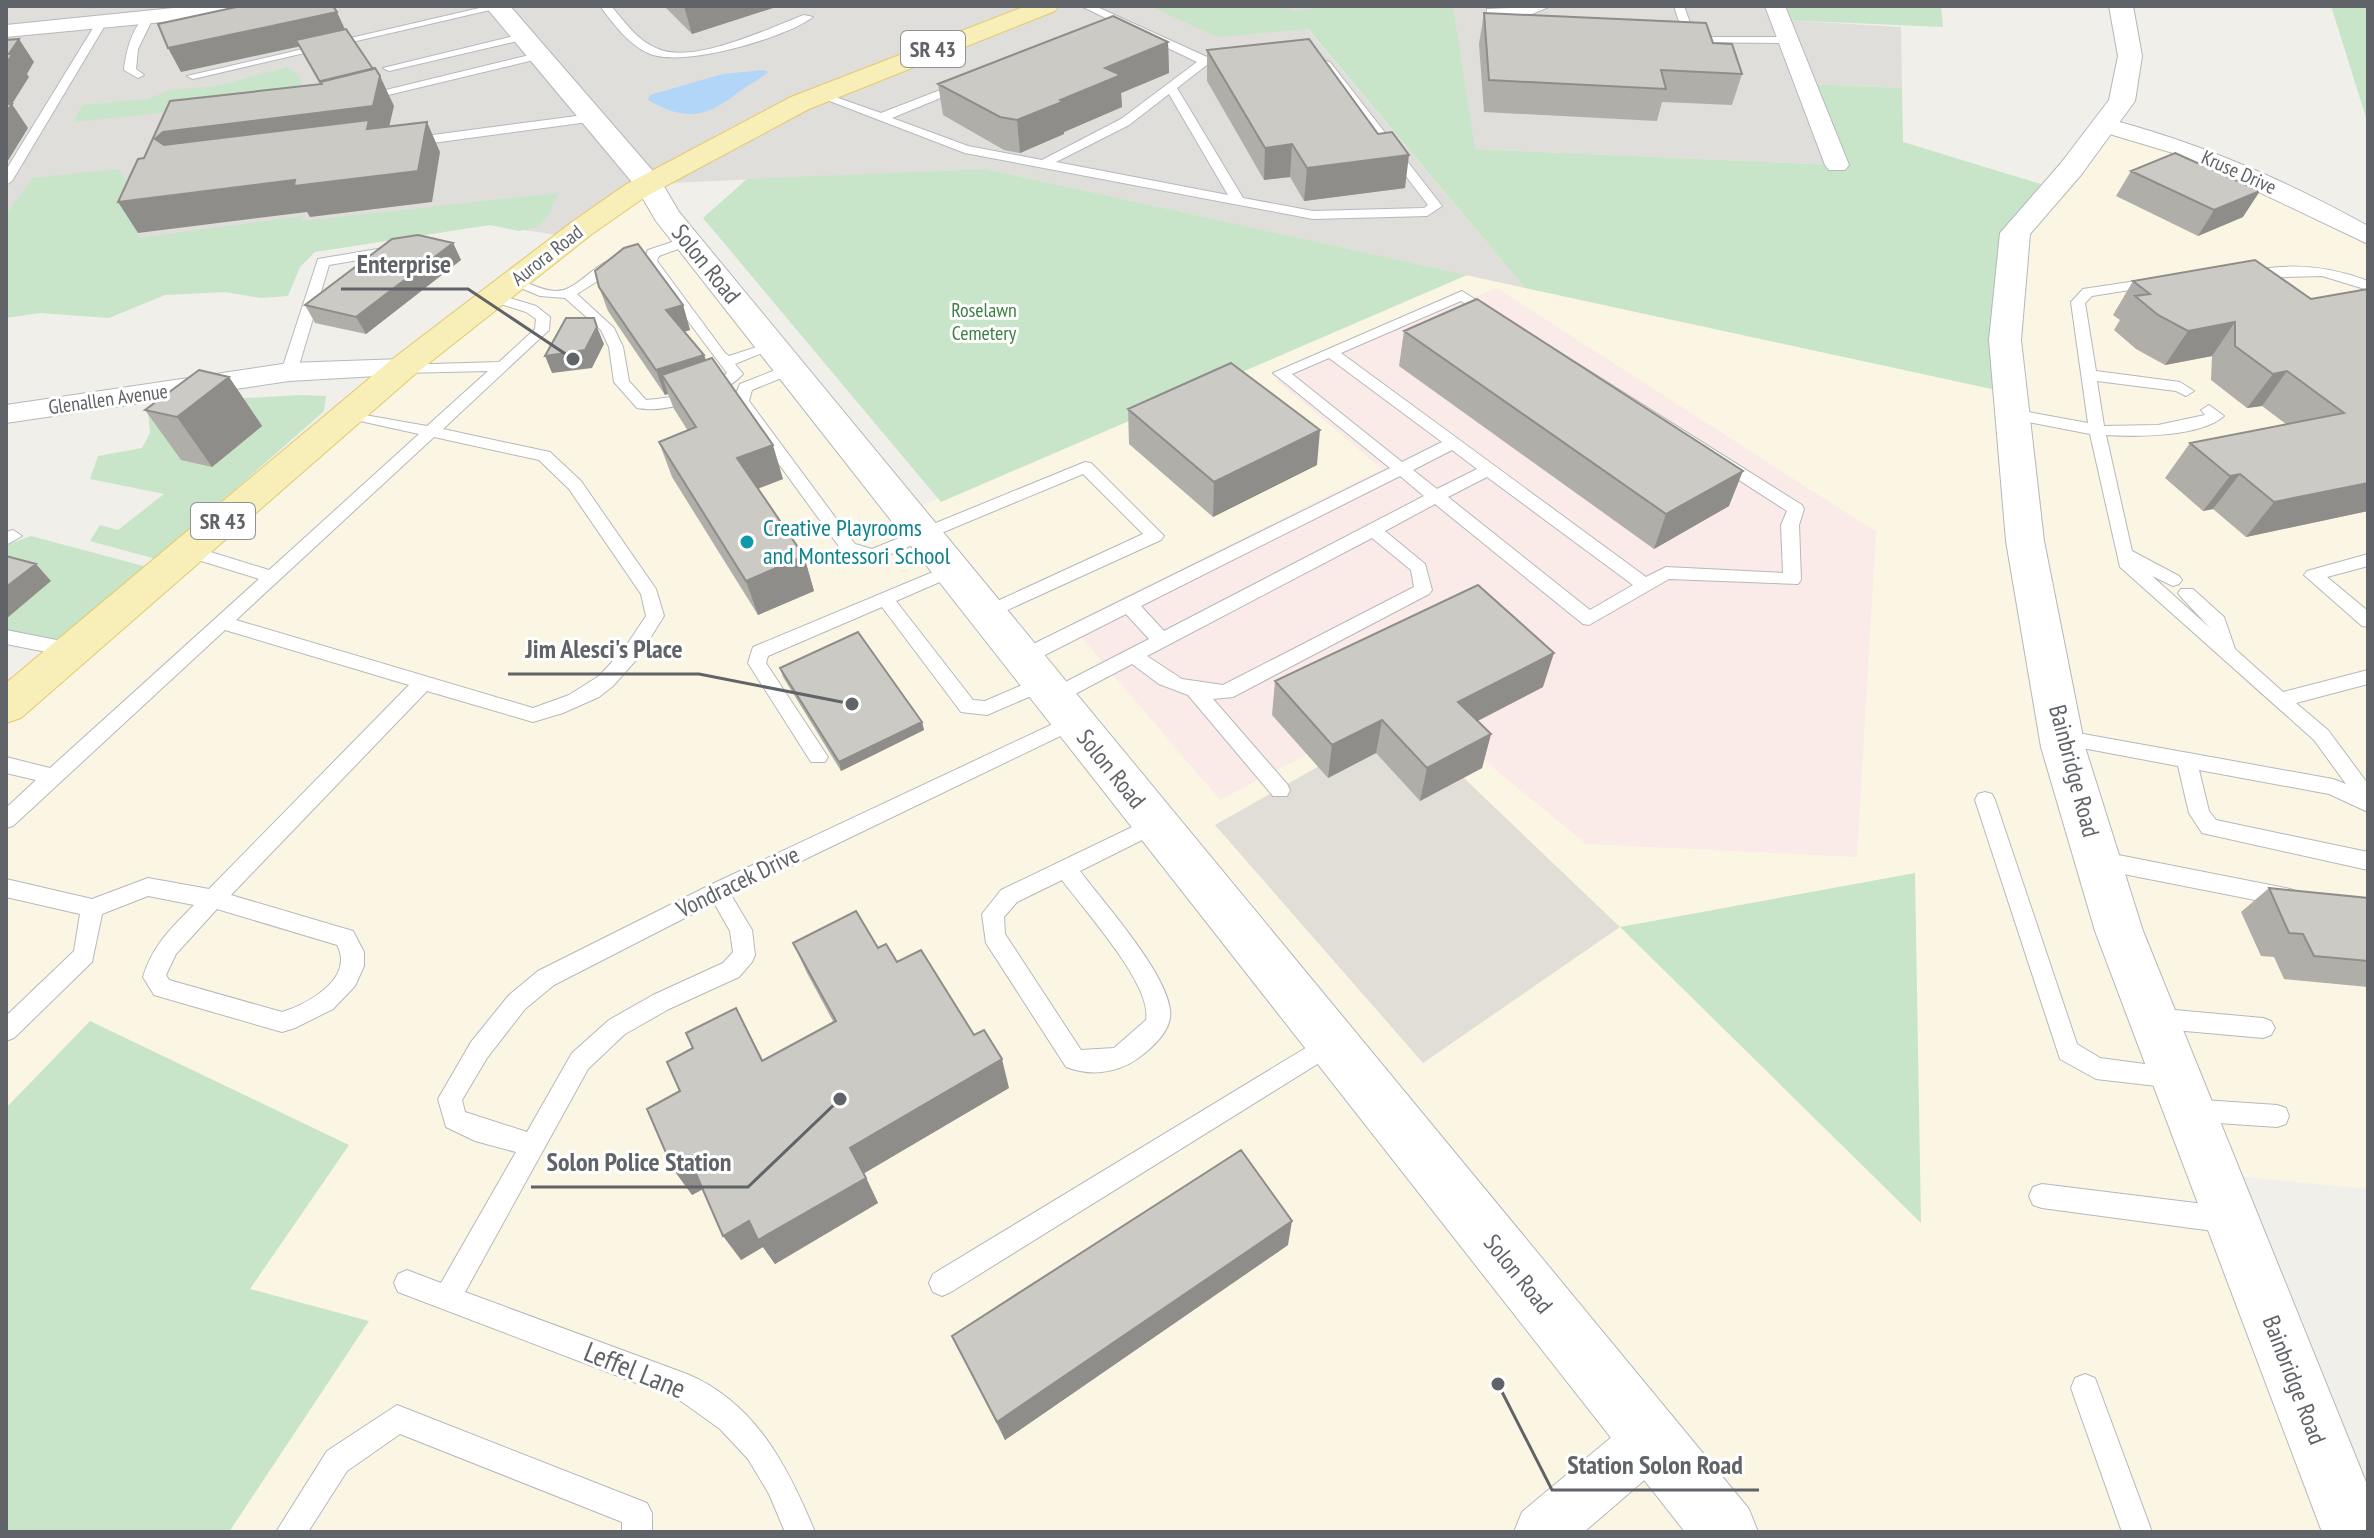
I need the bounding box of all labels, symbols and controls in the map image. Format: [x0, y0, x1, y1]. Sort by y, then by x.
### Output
road number: SR 43 [901, 31, 965, 67]
street label: Kruse Drive [2198, 144, 2280, 200]
street label: Solon Road [665, 218, 748, 310]
street label: Aurora Road [506, 219, 588, 291]
callout: Enterprise [341, 239, 468, 289]
text: Enterprise [357, 247, 451, 280]
park label: Roselawn Cemetery [951, 297, 1017, 346]
street label: Glenallen Avenue [47, 378, 169, 420]
road number: SR 43 [191, 503, 255, 539]
place label: Creative Playrooms and Montessori School [763, 512, 951, 571]
marker: Creative Playrooms and Montessori School [738, 533, 756, 551]
callout: Jim Alesci's Place [508, 624, 699, 674]
text: Jim Alesci's Place [524, 632, 683, 665]
street label: Bainbridge Road [2042, 701, 2107, 840]
street label: Solon Road [1070, 723, 1153, 815]
street label: Vondracek Drive [670, 838, 804, 925]
callout: Solon Police Station [531, 1137, 748, 1187]
text: Solon Police Station [547, 1145, 731, 1178]
street label: Solon Road [1477, 1228, 1560, 1320]
street label: Bainbridge Road [2256, 1311, 2333, 1449]
street label: Leffel Lane [579, 1332, 691, 1407]
callout: Station Solon Road [1552, 1440, 1759, 1490]
text: Station Solon Road [1567, 1448, 1743, 1481]

